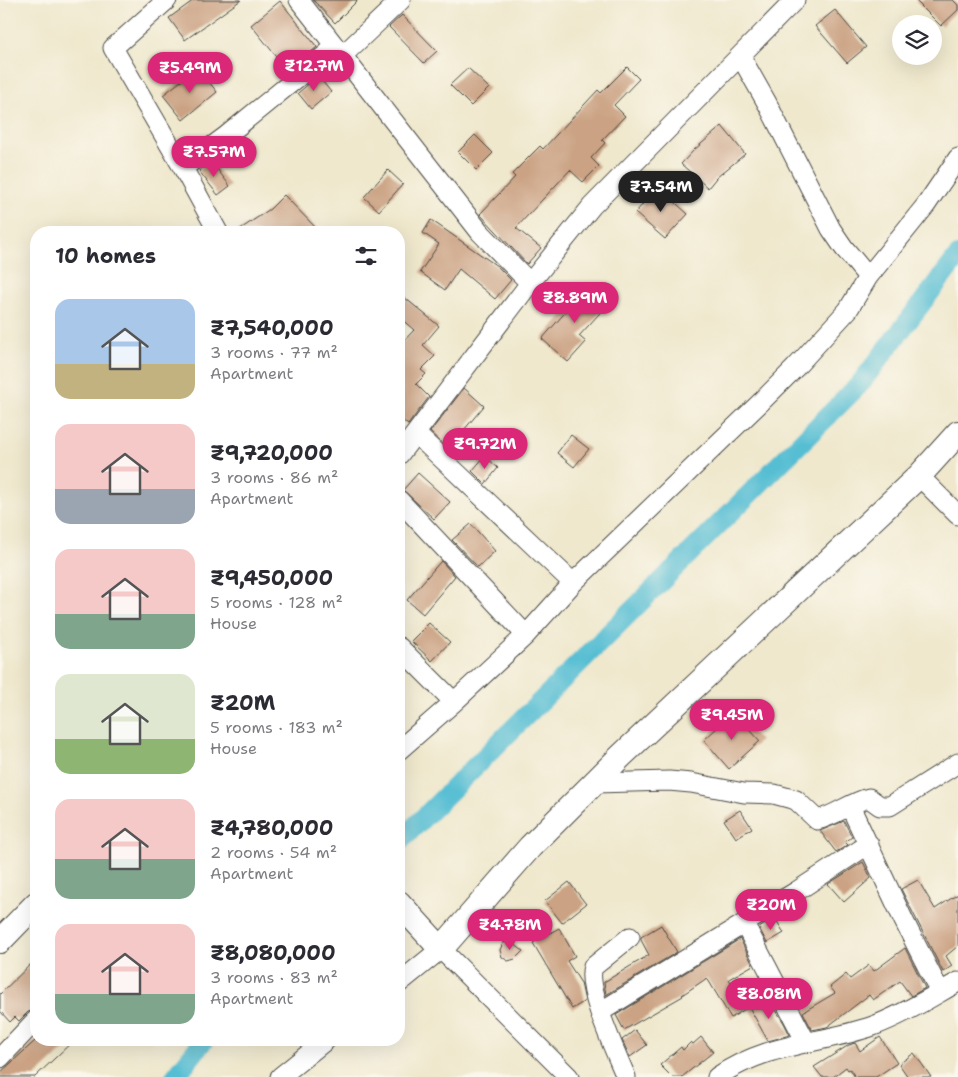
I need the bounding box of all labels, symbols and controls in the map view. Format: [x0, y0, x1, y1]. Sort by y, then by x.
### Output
map controls [892, 15, 942, 65]
button: layers [892, 15, 942, 65]
pin: ₹12.7M [273, 49, 355, 92]
pin: ₹5.49M [149, 52, 231, 94]
text: ₹12.7M [284, 55, 344, 76]
text: ₹5.49M [159, 57, 221, 78]
pin: ₹7.57M [173, 136, 255, 178]
text: ₹7.57M [183, 141, 245, 162]
pin: ₹7.54M [620, 170, 702, 213]
text: ₹7.54M [629, 176, 693, 197]
text: 10 homes [55, 242, 156, 270]
icon: filters [352, 242, 380, 270]
pin: ₹8.89M [534, 282, 616, 324]
text: ₹8.89M [543, 287, 607, 308]
text: ₹7,540,000 [210, 314, 334, 342]
icon: home [95, 319, 155, 379]
text: 3 rooms · 77 m² [210, 342, 338, 363]
text: Apartment [210, 363, 293, 384]
pin: ₹9.72M [444, 428, 526, 470]
text: ₹9.72M [454, 433, 516, 454]
text: ₹9,720,000 [210, 439, 333, 467]
icon: home [95, 444, 155, 504]
text: 3 rooms · 86 m² [210, 467, 338, 488]
text: Apartment [210, 488, 293, 509]
text: ₹9,450,000 [210, 564, 333, 592]
icon: home [95, 569, 155, 629]
text: 5 rooms · 128 m² [210, 592, 343, 613]
text: House [210, 613, 257, 634]
text: ₹20M [210, 689, 275, 717]
icon: home [95, 694, 155, 754]
pin: ₹9.45M [691, 698, 773, 741]
text: ₹9.45M [701, 704, 763, 725]
text: 5 rooms · 183 m² [210, 717, 343, 738]
text: House [210, 738, 257, 759]
text: ₹4,780,000 [210, 814, 334, 842]
icon: home [95, 819, 155, 879]
text: 2 rooms · 54 m² [210, 842, 337, 863]
text: Apartment [210, 863, 293, 884]
pin: ₹20M [741, 888, 801, 931]
text: ₹20M [746, 894, 796, 915]
pin: ₹4.78M [469, 908, 551, 951]
text: ₹4.78M [478, 914, 542, 935]
text: ₹8,080,000 [210, 939, 336, 967]
icon: home [95, 944, 155, 1004]
text: 3 rooms · 83 m² [210, 967, 338, 988]
pin: ₹8.08M [728, 978, 810, 1020]
text: ₹8.08M [737, 983, 801, 1004]
text: Apartment [210, 988, 293, 1009]

